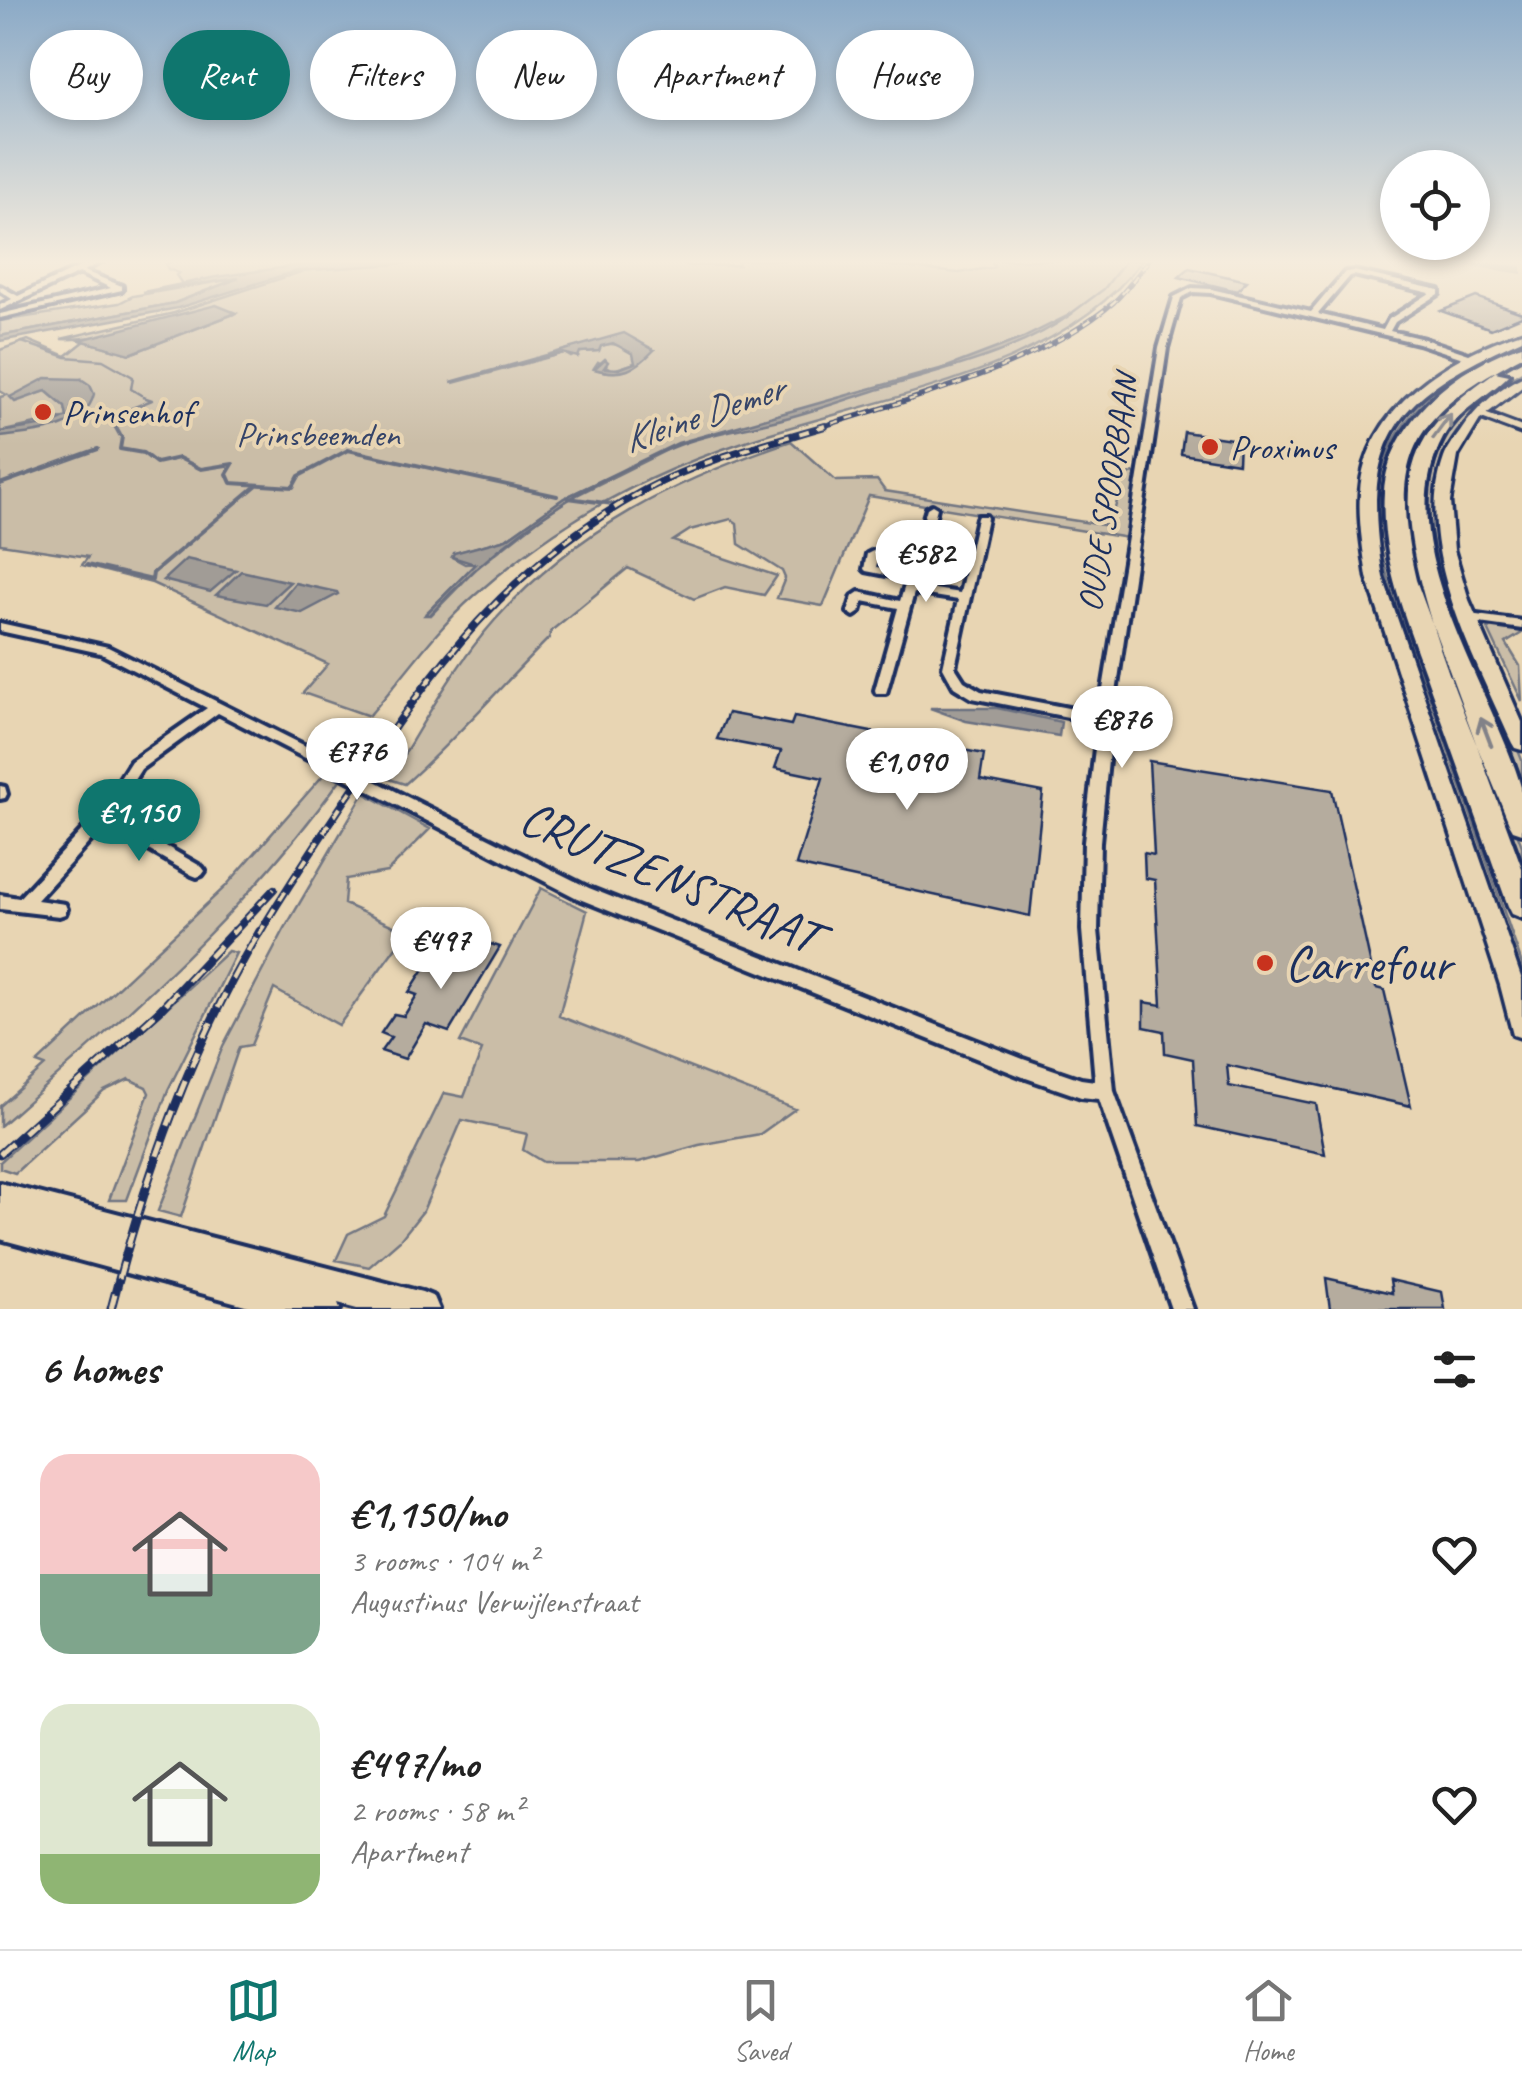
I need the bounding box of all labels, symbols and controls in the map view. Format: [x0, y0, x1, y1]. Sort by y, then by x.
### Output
chip: Buy [30, 30, 143, 120]
chip: Rent [163, 30, 290, 120]
chip: Filters [310, 30, 456, 120]
chip: New [476, 30, 597, 120]
chip: Apartment [617, 30, 816, 120]
chip: House [836, 30, 974, 120]
map controls [1380, 150, 1490, 260]
button: locate [1380, 150, 1490, 260]
water label: Kleine Demer [617, 362, 796, 463]
street label: OUDE SPOORBAAN [1067, 366, 1150, 615]
place label: Prinsenhof [63, 390, 200, 435]
marker: Prinsenhof [32, 401, 54, 423]
park label: Prinsbeemden [236, 412, 401, 457]
one-way arrow [1431, 413, 1452, 440]
place label: Proximus [1230, 425, 1337, 470]
marker: Proximus [1199, 436, 1221, 458]
pin: €582 [867, 520, 985, 605]
text: €582 [897, 532, 955, 573]
pin: €876 [1063, 686, 1181, 771]
text: €876 [1093, 698, 1151, 739]
pin: €776 [298, 718, 416, 803]
one-way arrow [1476, 718, 1494, 749]
pin: €1,090 [826, 728, 988, 813]
text: €776 [328, 730, 386, 771]
text: €1,090 [868, 740, 946, 781]
pin: €1,150 [58, 779, 220, 864]
street label: CRUTZENSTRAAT [511, 786, 840, 973]
text: €1,150 [100, 791, 178, 832]
pin: €497 [382, 907, 500, 992]
text: €497 [412, 919, 470, 960]
place label: Carrefour [1285, 932, 1456, 995]
marker: Carrefour [1254, 952, 1276, 974]
icon: filters [1427, 1342, 1482, 1397]
text: 6 homes [40, 1343, 159, 1396]
text: €1,150/mo [350, 1487, 506, 1540]
icon: home [120, 1494, 240, 1614]
icon: heart [1427, 1527, 1482, 1582]
text: 3 rooms · 104 m² [350, 1540, 537, 1581]
text: Augustinus Verwijlenstraat [350, 1581, 638, 1622]
text: €497/mo [350, 1737, 479, 1790]
icon: home [120, 1744, 240, 1864]
icon: heart [1427, 1777, 1482, 1832]
text: 2 rooms · 58 m² [350, 1790, 523, 1831]
text: Apartment [350, 1831, 468, 1872]
tab: Map [226, 1973, 281, 2068]
tab: Saved [733, 1973, 788, 2068]
tab: Home [1241, 1973, 1296, 2068]

